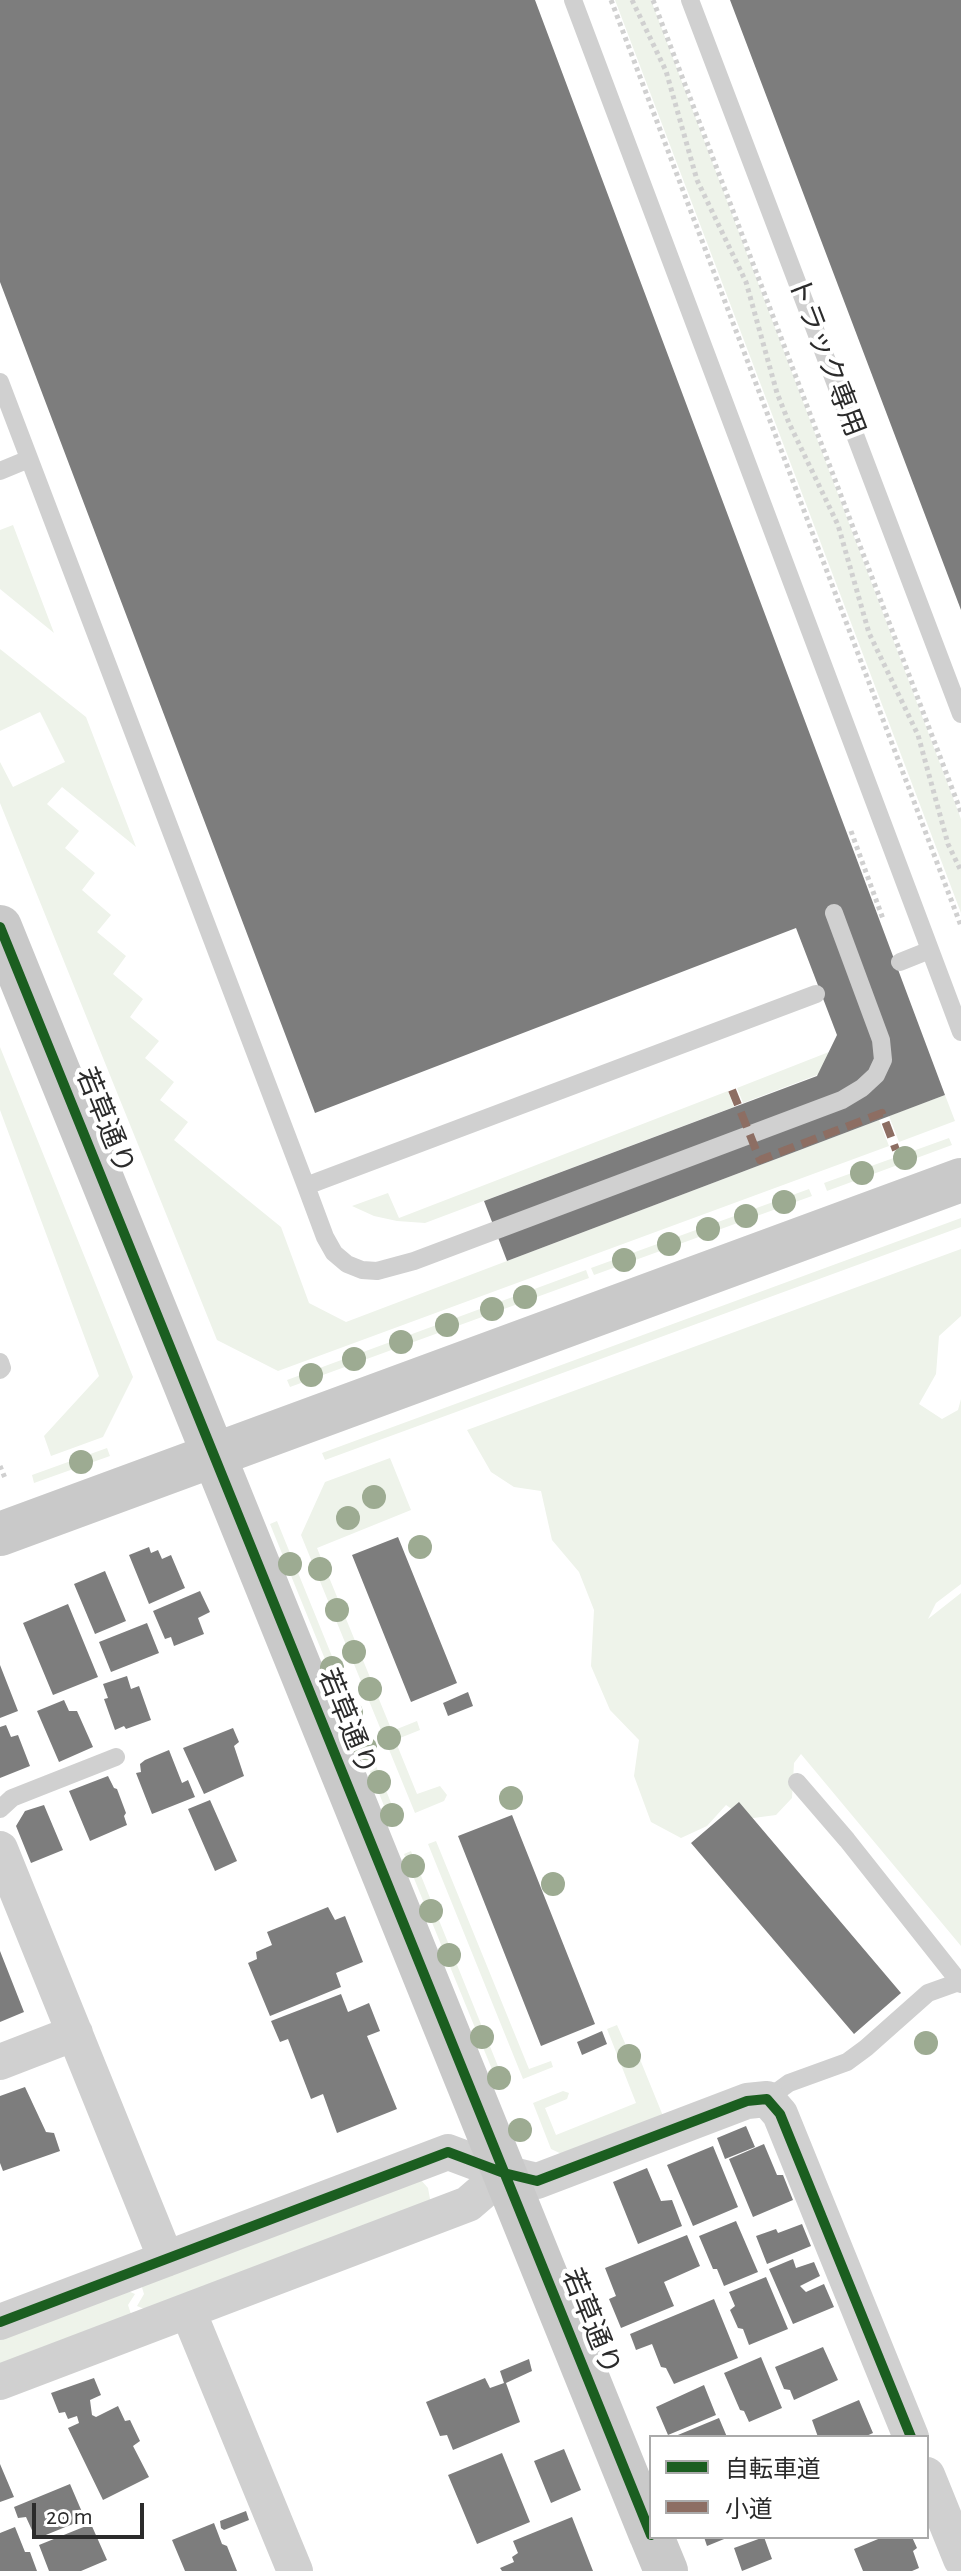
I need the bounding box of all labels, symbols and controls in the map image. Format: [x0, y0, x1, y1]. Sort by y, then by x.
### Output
street label: トラック専用 [780, 273, 872, 441]
street label: 若草通り [68, 1063, 142, 1179]
street label: 若草通り [310, 1664, 384, 1780]
street label: 若草通り [554, 2264, 628, 2380]
legend [649, 2435, 929, 2539]
text: 自転車道 [725, 2458, 821, 2482]
scale bar [36, 2487, 148, 2537]
text: 小道 [725, 2498, 773, 2522]
text: 20 m [46, 2505, 93, 2529]

